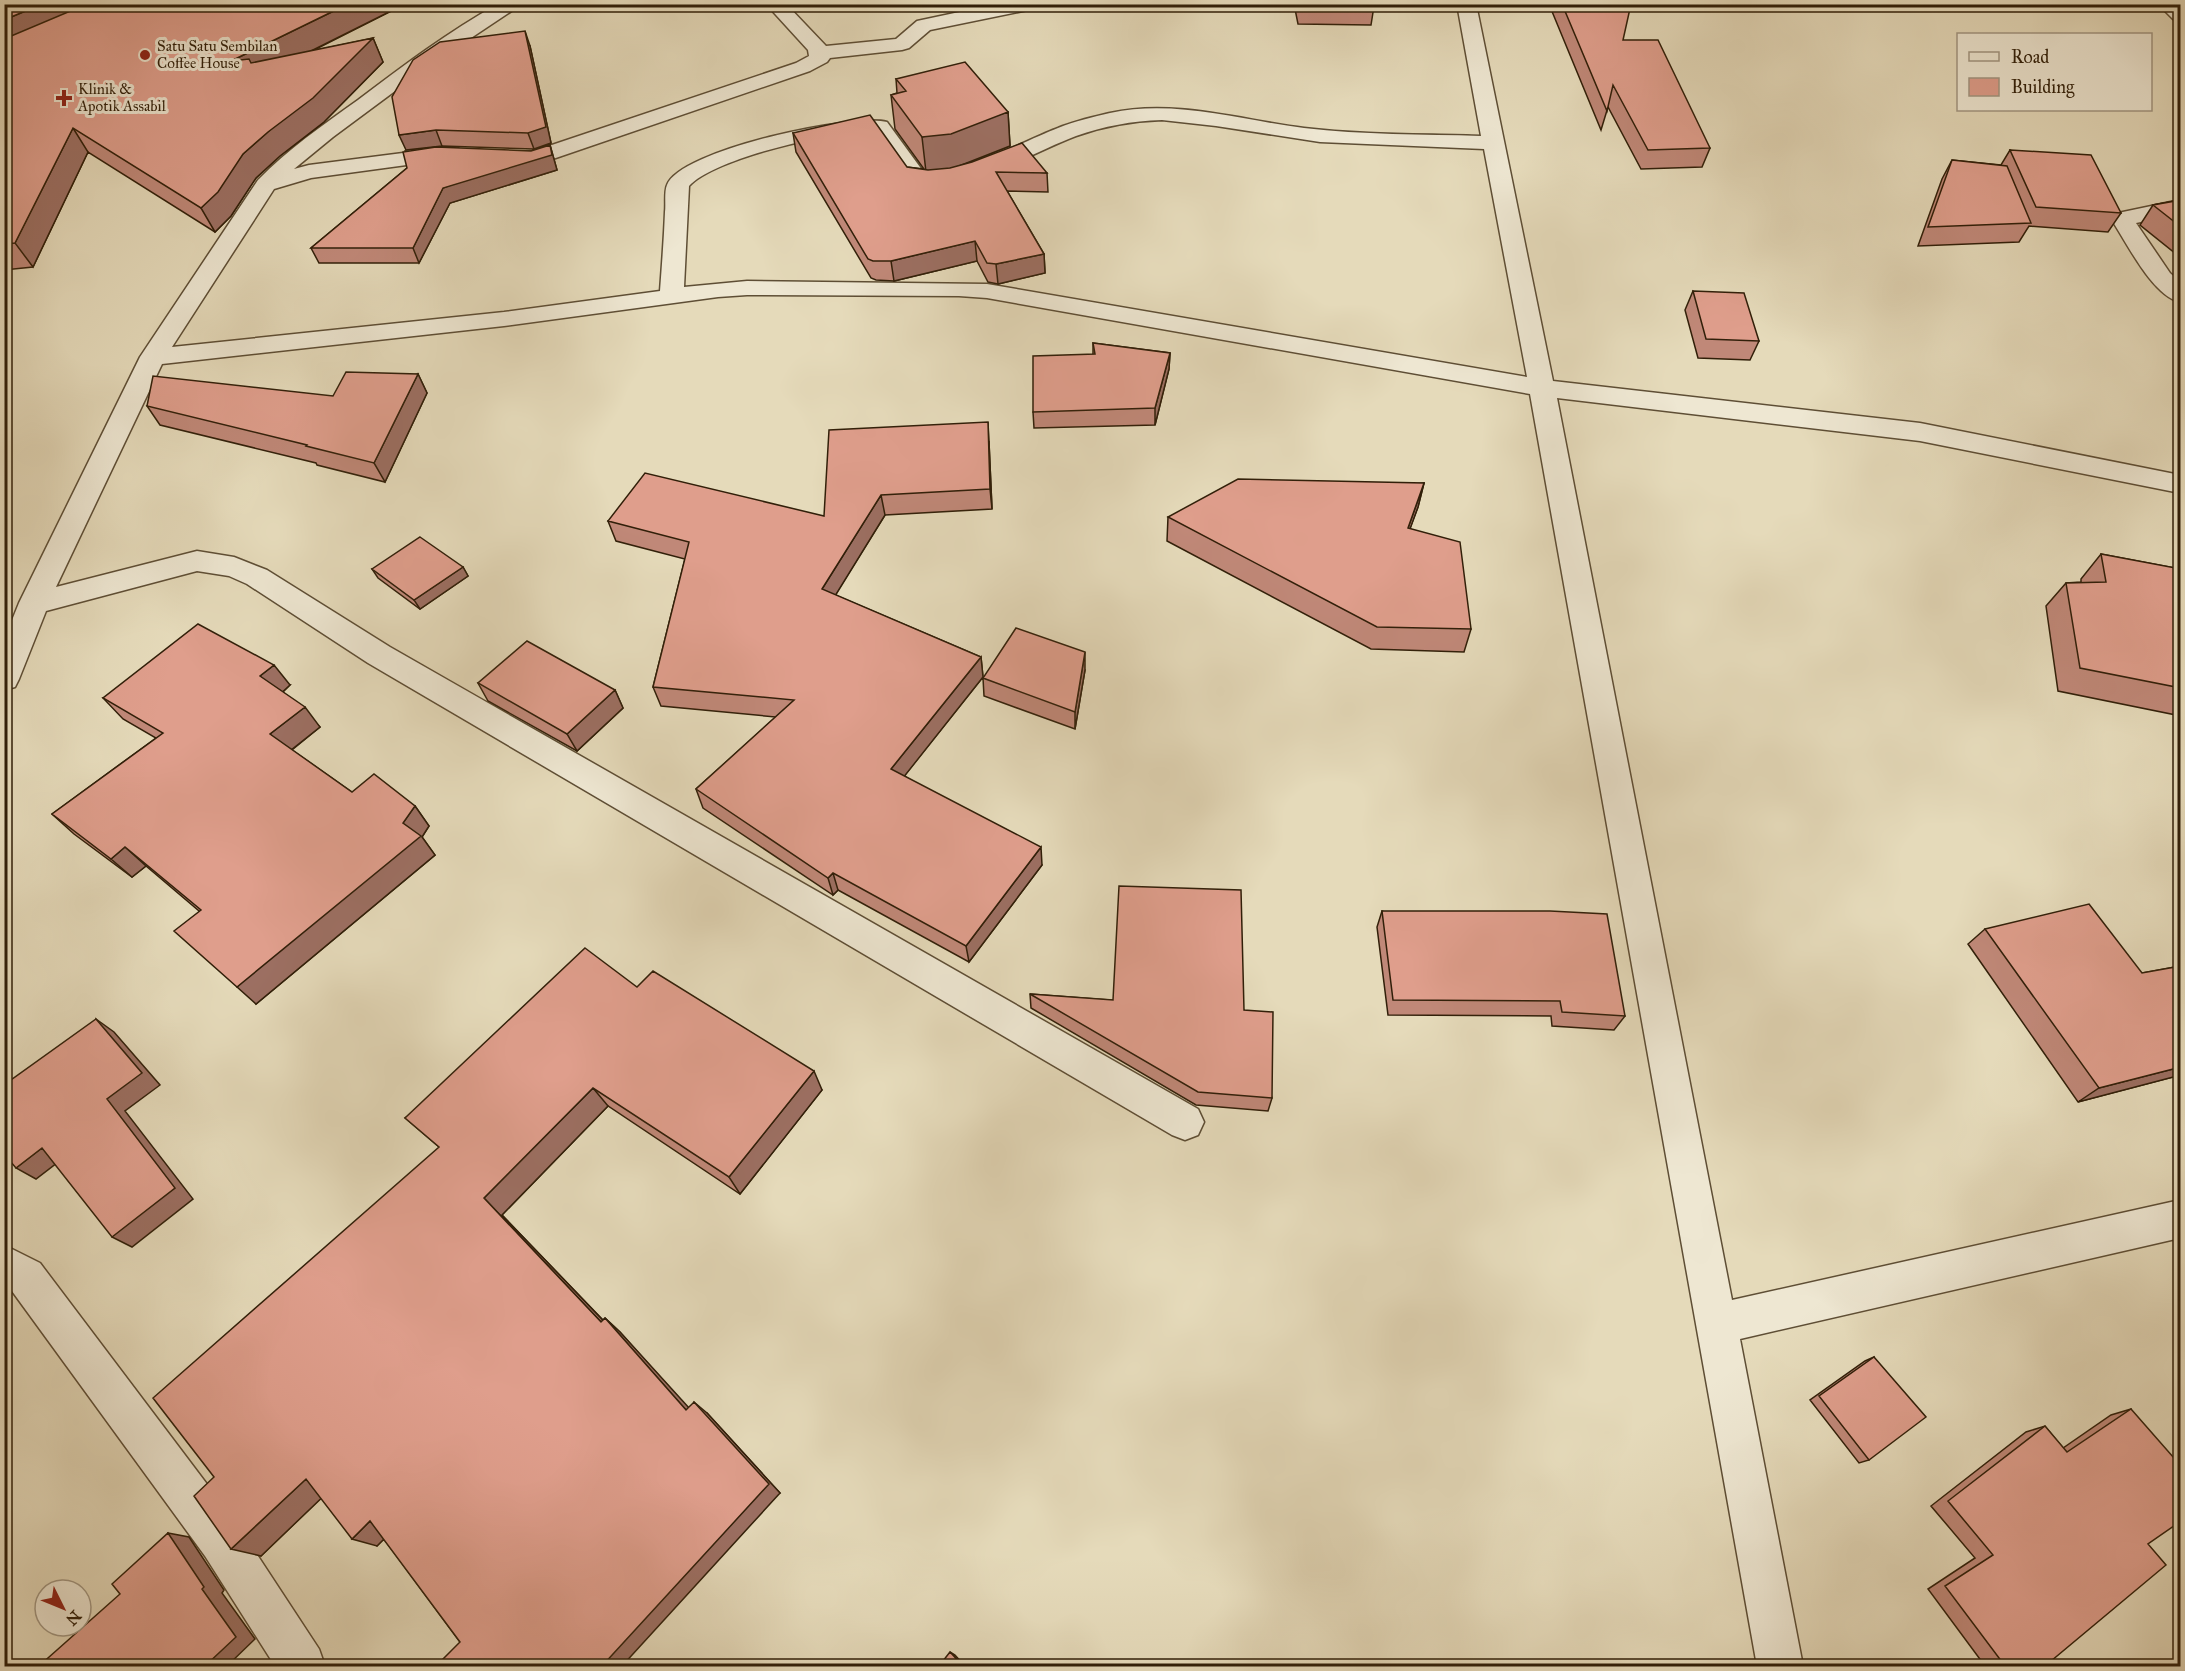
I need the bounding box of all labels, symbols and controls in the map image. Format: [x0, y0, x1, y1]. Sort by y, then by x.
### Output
legend [1957, 33, 2152, 111]
place label: Satu Satu Sembilan Coffee House [157, 37, 277, 72]
text: Road [2011, 46, 2049, 68]
marker: Satu Satu Sembilan Coffee House [138, 48, 152, 62]
text: Building [2011, 76, 2075, 99]
place label: Klinik & Apotik Assabil [77, 80, 167, 115]
marker: Klinik & Apotik Assabil [55, 89, 73, 107]
north arrow [33, 1578, 93, 1638]
text: N [62, 1606, 85, 1630]

